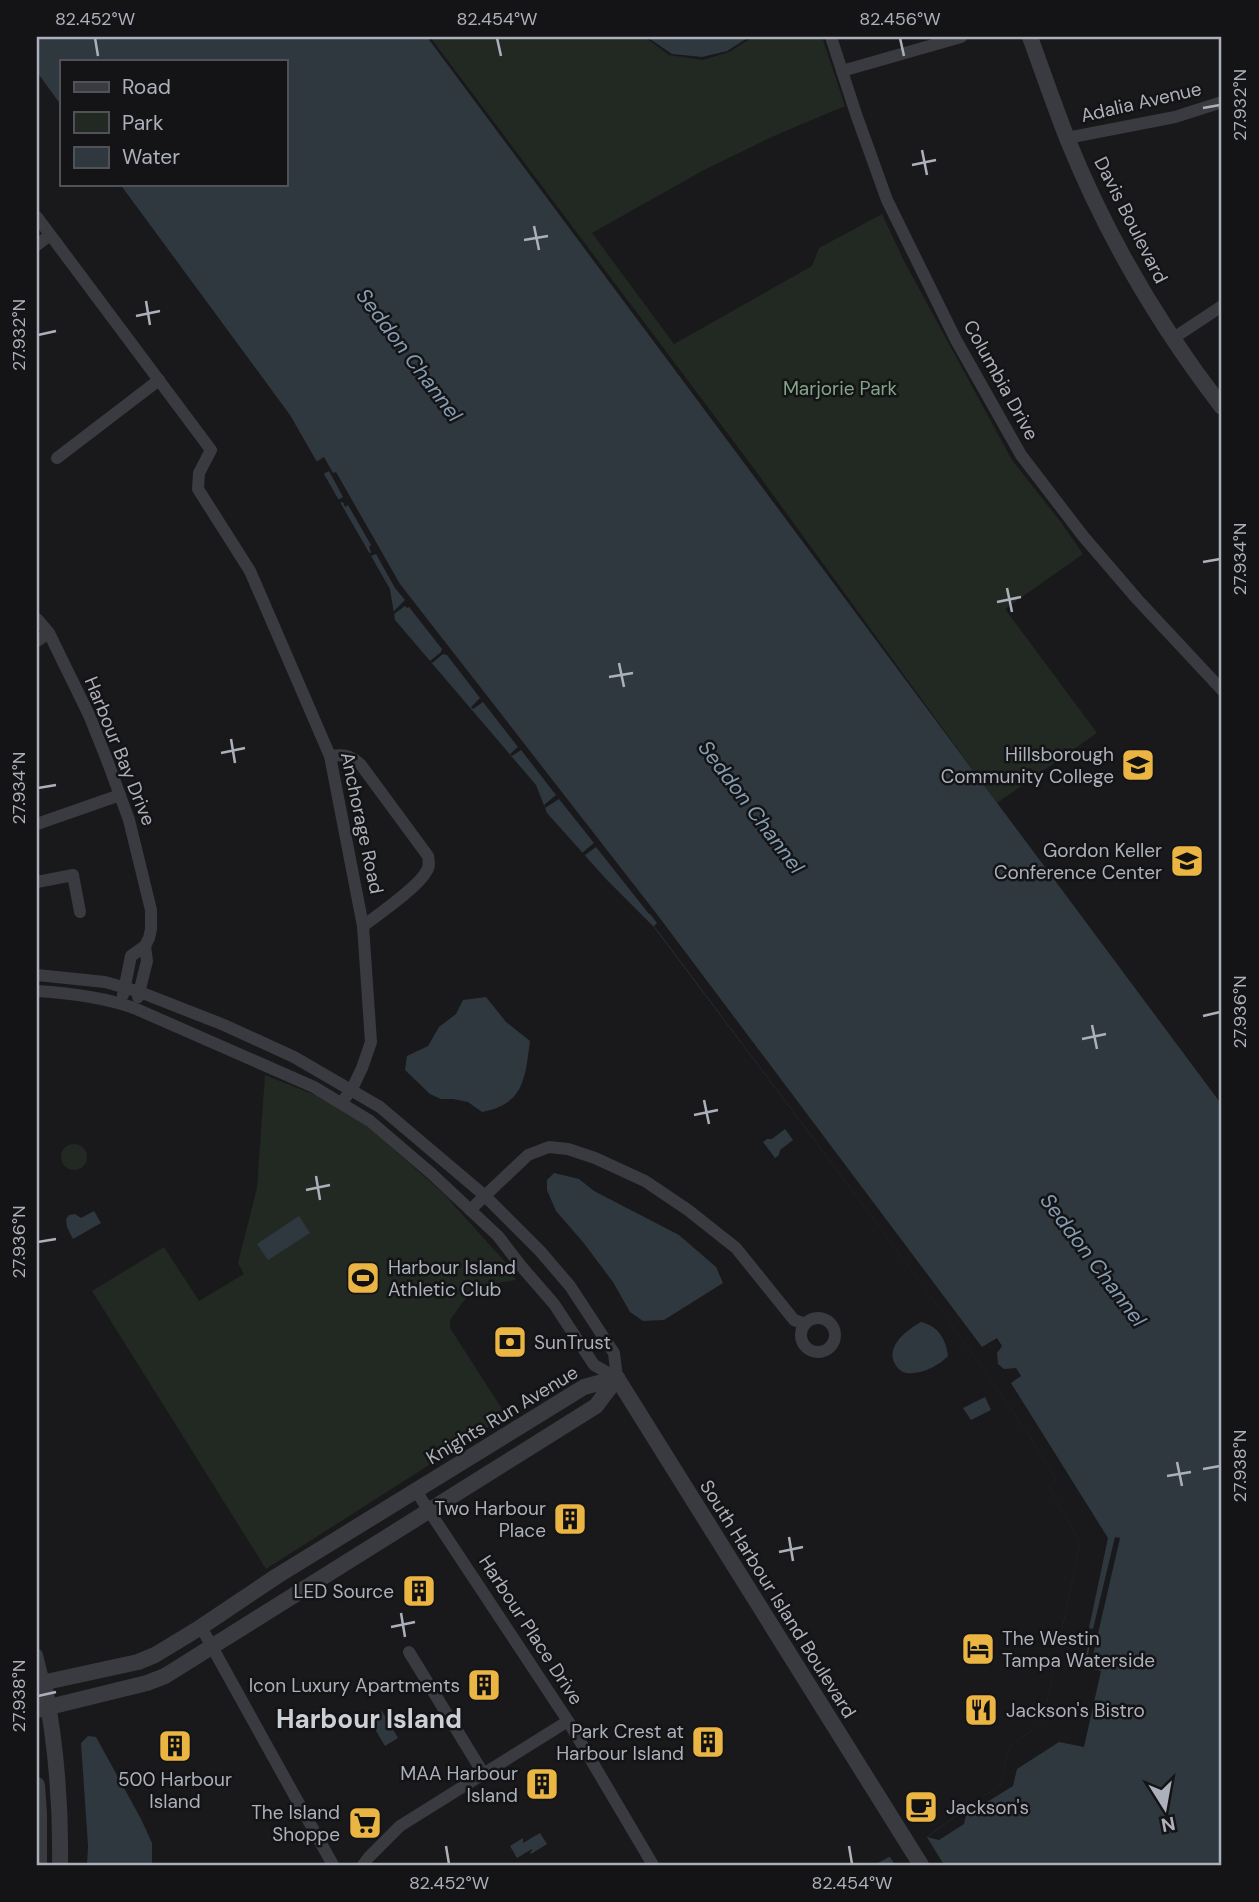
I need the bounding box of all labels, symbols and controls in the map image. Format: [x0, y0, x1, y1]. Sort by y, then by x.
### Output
text: 82.452°W [55, 7, 135, 31]
text: 82.454°W [457, 7, 538, 31]
text: 82.456°W [859, 7, 941, 31]
legend [60, 60, 287, 186]
text: 27.932°N [1228, 69, 1252, 141]
text: Road [122, 73, 171, 101]
street label: Adalia Avenue [1078, 76, 1204, 128]
text: Park [122, 109, 164, 137]
text: Water [122, 143, 180, 171]
street label: Davis Boulevard [1088, 152, 1174, 288]
water label: Seddon Channel [350, 283, 469, 428]
text: 27.932°N [7, 299, 31, 371]
street label: Columbia Drive [958, 315, 1044, 445]
park label: Marjorie Park [783, 376, 898, 401]
text: 27.934°N [1228, 523, 1252, 595]
street label: Harbour Bay Drive [79, 673, 161, 829]
water label: Seddon Channel [692, 735, 811, 880]
place label: Hillsborough Community College [941, 742, 1114, 789]
school or university icon: Hillsborough Community College [1119, 746, 1157, 784]
street label: Anchorage Road [335, 750, 389, 896]
text: 27.934°N [7, 752, 31, 824]
place label: Gordon Keller Conference Center [994, 838, 1162, 885]
school or university icon: Gordon Keller Conference Center [1168, 842, 1206, 880]
text: 27.936°N [1228, 975, 1252, 1049]
water label: Seddon Channel [1034, 1188, 1153, 1333]
text: 27.936°N [7, 1205, 31, 1279]
place label: Harbour Island Athletic Club [388, 1255, 516, 1302]
sports icon: Harbour Island Athletic Club [344, 1259, 382, 1297]
bank icon: SunTrust [491, 1323, 529, 1361]
place label: SunTrust [534, 1330, 611, 1355]
street label: Knights Run Avenue [421, 1360, 583, 1470]
text: 27.938°N [1228, 1430, 1252, 1502]
street label: South Harbour Island Boulevard [694, 1475, 862, 1723]
place label: Two Harbour Place [435, 1496, 546, 1543]
building icon: Two Harbour Place [551, 1500, 589, 1538]
street label: Harbour Place Drive [473, 1550, 589, 1710]
building icon: LED Source [400, 1572, 438, 1610]
place label: LED Source [294, 1579, 394, 1604]
place label: The Westin Tampa Waterside [1002, 1626, 1155, 1673]
hotel icon: The Westin Tampa Waterside [959, 1630, 997, 1668]
text: 27.938°N [7, 1660, 31, 1732]
building icon: Icon Luxury Apartments [465, 1666, 503, 1704]
place label: Icon Luxury Apartments [249, 1673, 460, 1698]
restaurant icon: Jackson's Bistro [962, 1691, 1000, 1729]
place label: Jackson's Bistro [1006, 1698, 1145, 1723]
district label: Harbour Island [276, 1702, 462, 1736]
place label: Park Crest at Harbour Island [556, 1719, 684, 1766]
building icon: Park Crest at Harbour Island [689, 1723, 727, 1761]
building icon: 500 Harbour Island [156, 1727, 194, 1765]
place label: MAA Harbour Island [400, 1761, 518, 1808]
building icon: MAA Harbour Island [523, 1765, 561, 1803]
place label: 500 Harbour Island [118, 1767, 232, 1814]
north arrow [1130, 1772, 1200, 1842]
cafe icon: Jackson's [902, 1788, 940, 1826]
place label: Jackson's [946, 1795, 1029, 1820]
place label: The Island Shoppe [251, 1800, 340, 1847]
supermarket icon: The Island Shoppe [346, 1804, 384, 1842]
text: N [1159, 1811, 1177, 1838]
text: 82.452°W [409, 1871, 489, 1895]
text: 82.454°W [812, 1871, 893, 1895]

